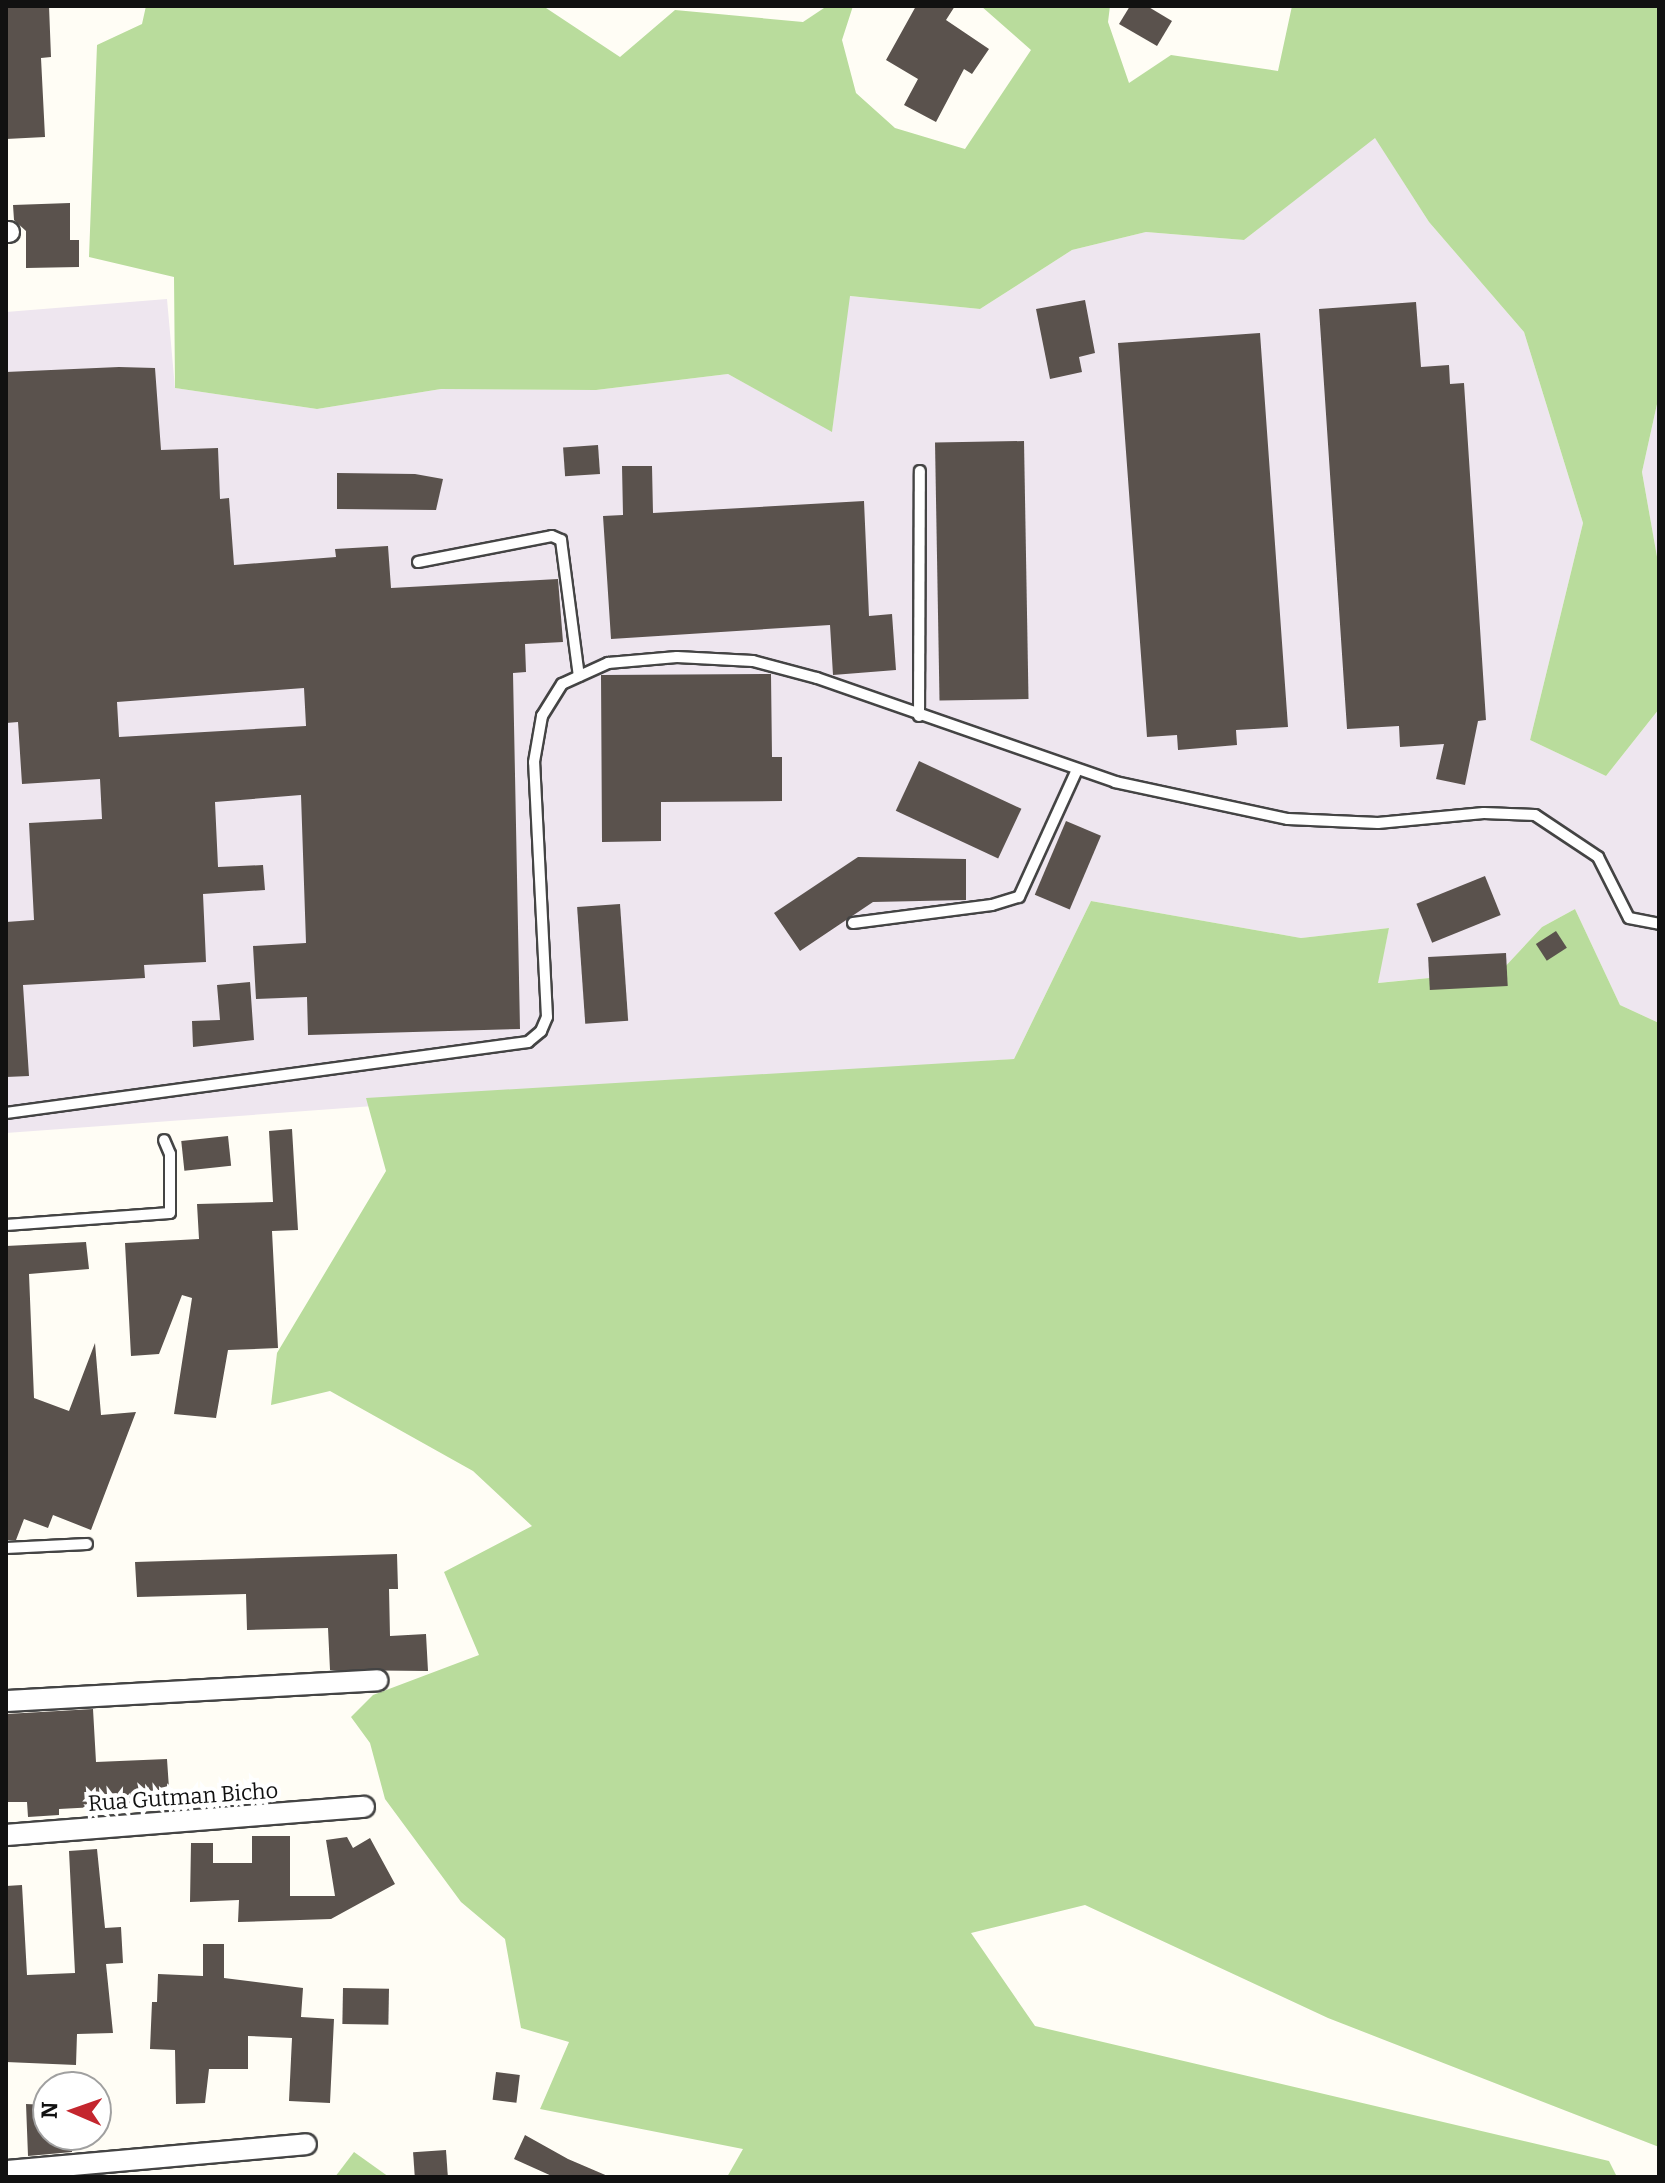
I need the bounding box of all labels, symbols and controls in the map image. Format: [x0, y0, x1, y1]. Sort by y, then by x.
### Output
street label: Rua Gutman Bicho [87, 1777, 279, 1817]
north arrow [32, 2071, 112, 2151]
text: N [36, 2101, 63, 2119]

